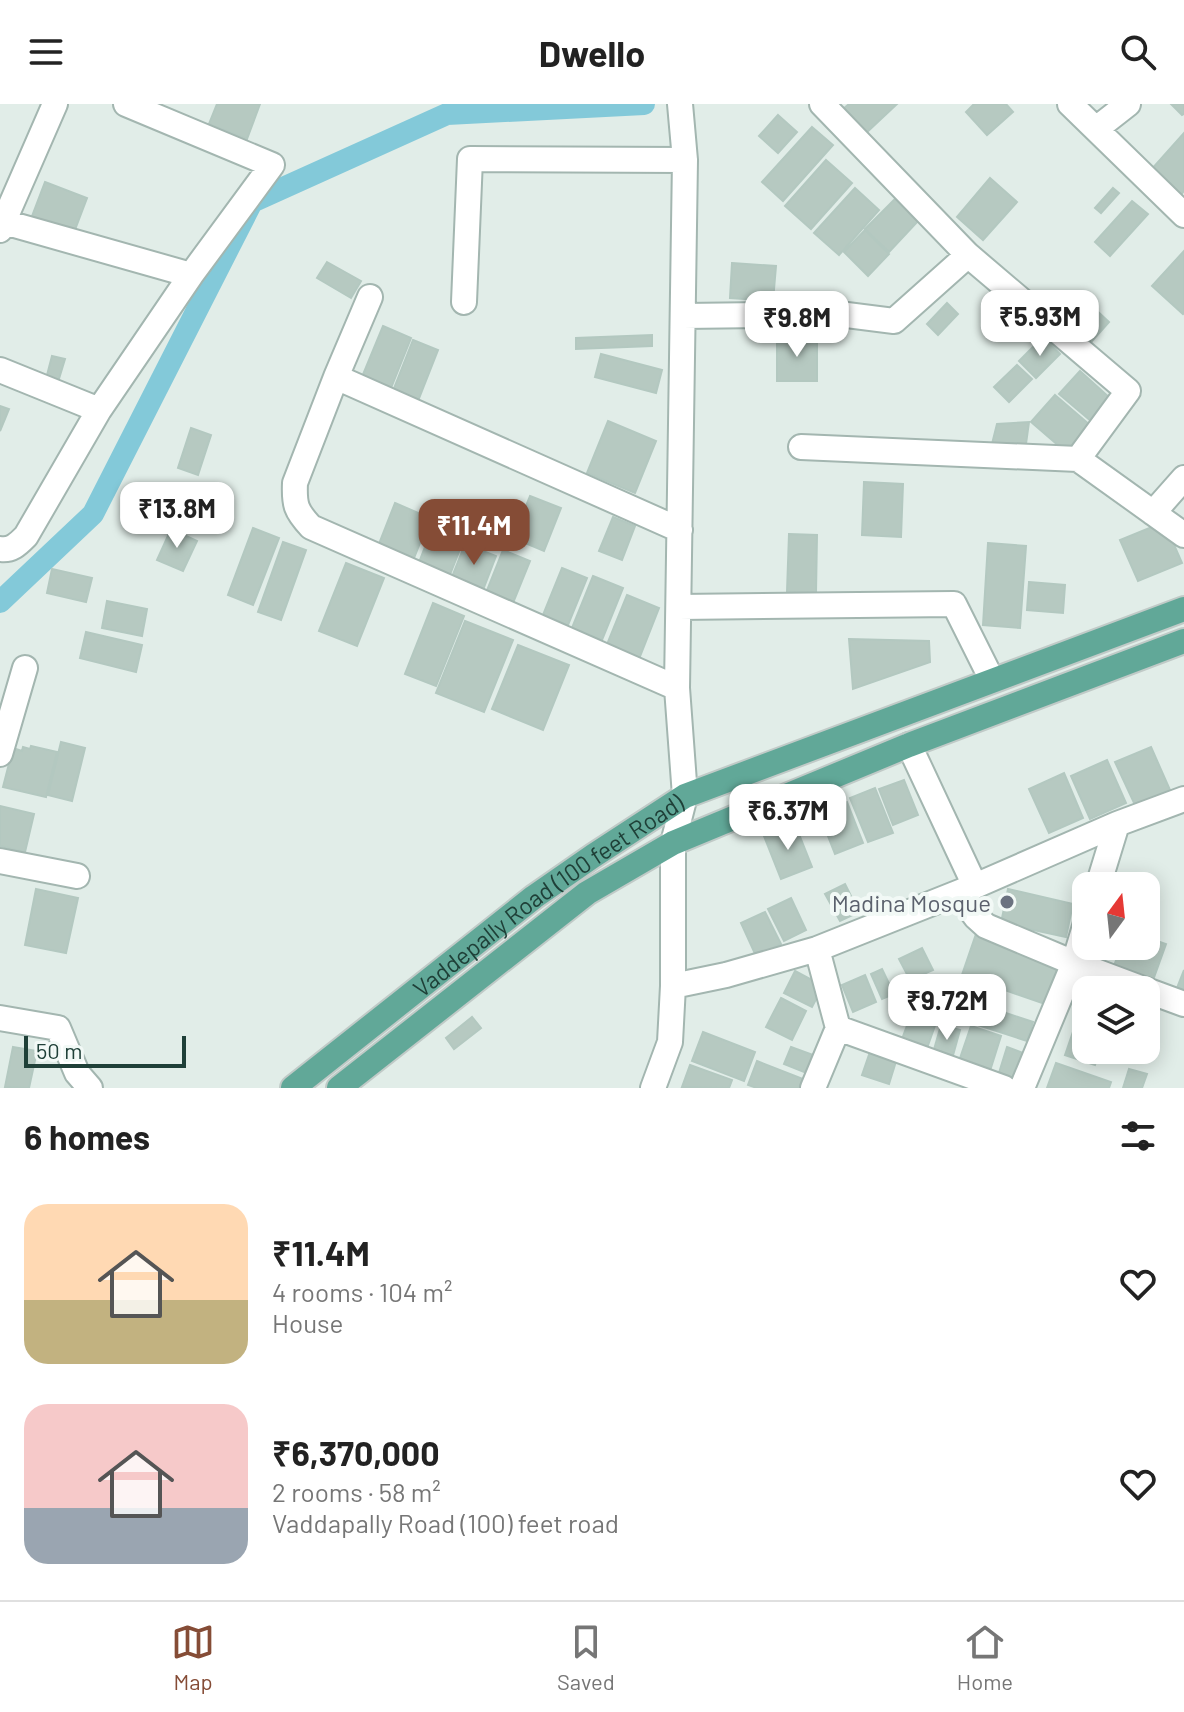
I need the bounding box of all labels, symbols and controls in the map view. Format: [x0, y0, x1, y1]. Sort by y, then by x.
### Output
icon: menu [24, 30, 68, 74]
icon: search [1116, 30, 1160, 74]
text: Dwello [539, 31, 645, 74]
pin: ₹5.93M [975, 290, 1105, 358]
pin: ₹9.8M [741, 291, 853, 359]
text: ₹5.93M [999, 300, 1081, 331]
text: ₹9.8M [763, 301, 831, 332]
pin: ₹13.8M [112, 482, 242, 550]
text: ₹13.8M [138, 492, 216, 523]
pin: ₹11.4M [409, 499, 539, 567]
text: ₹11.4M [437, 509, 511, 540]
pin: ₹6.37M [723, 784, 853, 852]
street label: Vaddepally Road (100 feet Road) [407, 787, 689, 1002]
text: ₹6.37M [747, 794, 829, 825]
north arrow [1072, 872, 1160, 960]
map controls [1072, 872, 1160, 1064]
place label: Madina Mosque [832, 888, 991, 917]
marker: Madina Mosque [998, 893, 1016, 911]
pin: ₹9.72M [882, 974, 1012, 1042]
button: layers [1072, 976, 1160, 1064]
text: ₹9.72M [906, 984, 988, 1015]
scale bar [24, 1032, 186, 1068]
text: 50 m [36, 1037, 82, 1063]
icon: filters [1116, 1114, 1160, 1158]
text: 6 homes [24, 1116, 150, 1157]
text: ₹11.4M [272, 1232, 370, 1273]
icon: home [88, 1236, 184, 1332]
icon: heart [1116, 1262, 1160, 1306]
text: 4 rooms · 104 m² [272, 1276, 452, 1307]
text: House [272, 1307, 343, 1338]
text: ₹6,370,000 [272, 1432, 440, 1473]
icon: home [88, 1436, 184, 1532]
icon: heart [1116, 1462, 1160, 1506]
text: 2 rooms · 58 m² [272, 1476, 441, 1507]
text: Vaddapally Road (100) feet road [272, 1507, 619, 1538]
tab: Map [171, 1620, 215, 1694]
tab: Saved [557, 1620, 615, 1694]
tab: Home [957, 1620, 1013, 1694]

